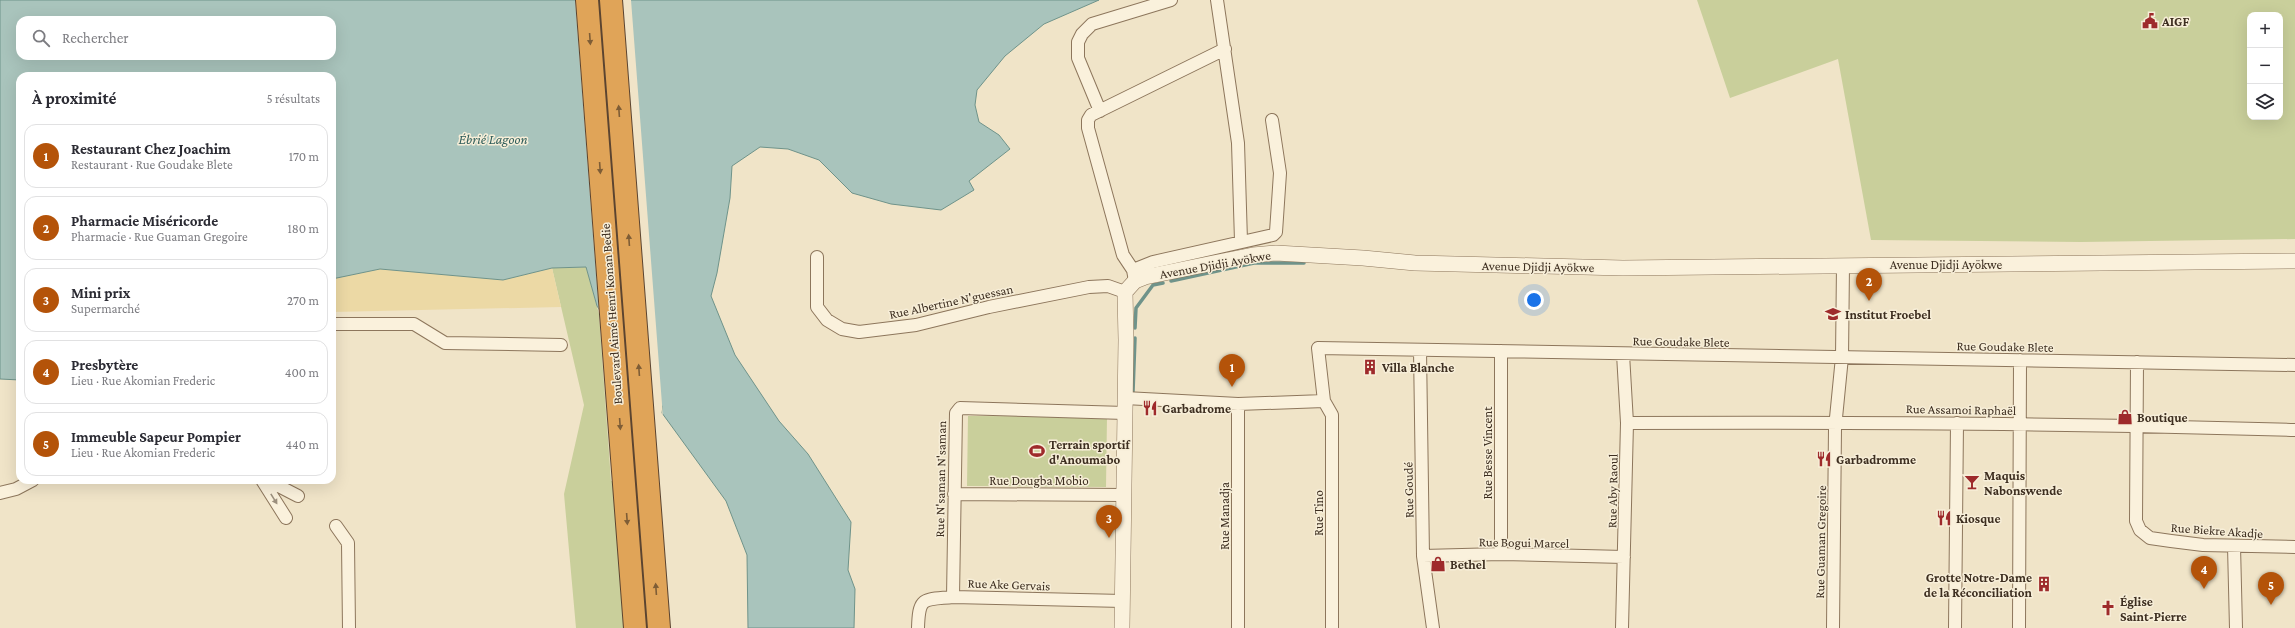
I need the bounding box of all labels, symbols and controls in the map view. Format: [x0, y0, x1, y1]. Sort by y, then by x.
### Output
public building icon: AIGF [2141, 12, 2159, 30]
map controls [2247, 12, 2283, 120]
button: + [2247, 12, 2283, 48]
place label: AIGF [2161, 14, 2189, 29]
search box [16, 16, 336, 60]
icon: search [30, 27, 52, 49]
text: Rechercher [62, 30, 129, 46]
one-way arrow [586, 33, 593, 45]
button: − [2247, 48, 2283, 84]
button: layers [2247, 84, 2283, 120]
text: À proximité [32, 89, 116, 108]
text: 5 résultats [266, 91, 320, 106]
one-way arrow [616, 105, 623, 117]
water label: Ébrié Lagoon [458, 131, 528, 147]
text: Restaurant Chez Joachim [71, 141, 231, 157]
text: 1 [44, 149, 48, 164]
text: 170 m [289, 149, 319, 164]
text: Restaurant · Rue Goudake Blete [71, 157, 233, 172]
one-way arrow [597, 162, 603, 175]
text: Pharmacie Miséricorde [71, 213, 218, 229]
text: 2 [43, 221, 49, 236]
text: 180 m [287, 221, 319, 236]
street label: Boulevard Aimé Henri Konan Bedie [598, 223, 625, 405]
text: Pharmacie · Rue Guaman Gregoire [71, 229, 248, 244]
one-way arrow [626, 234, 632, 246]
street label: Avenue Djidji Ayökwe [1158, 247, 1272, 283]
street label: Avenue Djidji Ayökwe [1890, 257, 2003, 273]
street label: Avenue Djidji Ayökwe [1482, 258, 1595, 276]
pin: 2 [1856, 268, 1882, 301]
street label: Rue Albertine N'guessan [888, 281, 1014, 322]
text: Mini prix [71, 285, 130, 301]
your location [1524, 290, 1544, 310]
text: 3 [43, 293, 49, 308]
text: 270 m [287, 293, 319, 308]
text: Supermarché [71, 301, 140, 316]
school or university icon: Institut Froebel [1824, 305, 1842, 323]
place label: Institut Froebel [1845, 307, 1931, 322]
street label: Rue Goudake Blete [1632, 333, 1730, 350]
street label: Rue Goudake Blete [1956, 338, 2054, 355]
pin: 1 [1219, 354, 1245, 387]
text: Presbytère [71, 357, 138, 373]
building icon: Villa Blanche [1361, 358, 1379, 376]
place label: Villa Blanche [1381, 360, 1454, 375]
one-way arrow [635, 364, 642, 376]
text: 4 [42, 365, 50, 380]
text: 400 m [285, 365, 319, 380]
text: Lieu · Rue Akomian Frederic [71, 373, 215, 388]
restaurant icon: Garbadrome [1141, 399, 1159, 417]
place label: Garbadrome [1162, 401, 1231, 416]
street label: Rue Assamoi Raphaël [1906, 401, 2017, 418]
street label: Rue Besse Vincent [1480, 406, 1495, 500]
shop icon: Boutique [2116, 408, 2134, 426]
place label: Boutique [2137, 410, 2188, 425]
one-way arrow [616, 418, 623, 430]
street label: Rue N'saman N'saman [932, 421, 949, 537]
text: Immeuble Sapeur Pompier [71, 429, 241, 445]
text: 5 [43, 437, 49, 452]
text: 440 m [285, 437, 319, 452]
place label: Terrain sportif d'Anoumabo [1049, 437, 1130, 467]
sports icon: Terrain sportif d'Anoumabo [1028, 442, 1046, 460]
text: Lieu · Rue Akomian Frederic [71, 445, 215, 460]
restaurant icon: Garbadromme [1815, 450, 1833, 468]
place label: Garbadromme [1836, 452, 1916, 467]
street label: Rue Aby Raoul [1604, 453, 1621, 528]
street label: Rue Goudé [1401, 461, 1416, 518]
place label: Maquis Nabonswende [1984, 468, 2062, 498]
street label: Rue Dougba Mobio [989, 473, 1089, 488]
bar icon: Maquis Nabonswende [1963, 473, 1981, 491]
street label: Rue Manadja [1217, 482, 1233, 550]
street label: Rue Guaman Gregoire [1812, 485, 1829, 599]
street label: Rue Tino [1311, 490, 1326, 536]
one-way arrow [270, 494, 278, 504]
pin: 3 [1096, 505, 1122, 538]
restaurant icon: Kiosque [1935, 509, 1953, 527]
place label: Kiosque [1956, 511, 2001, 526]
one-way arrow [624, 513, 631, 525]
street label: Rue Biekre Akadje [2170, 520, 2264, 542]
street label: Rue Bogui Marcel [1479, 534, 1570, 551]
shop icon: Bethel [1429, 555, 1447, 573]
pin: 4 [2191, 556, 2217, 589]
place label: Bethel [1450, 557, 1486, 572]
place label: Grotte Notre-Dame de la Réconciliation [1924, 570, 2033, 600]
pin: 5 [2258, 572, 2284, 605]
building icon: Grotte Notre-Dame de la Réconciliation [2035, 575, 2053, 593]
street label: Rue Ake Gervais [967, 576, 1051, 593]
one-way arrow [653, 583, 659, 595]
place label: Église Saint-Pierre [2120, 594, 2187, 624]
church icon: Église Saint-Pierre [2099, 599, 2117, 617]

